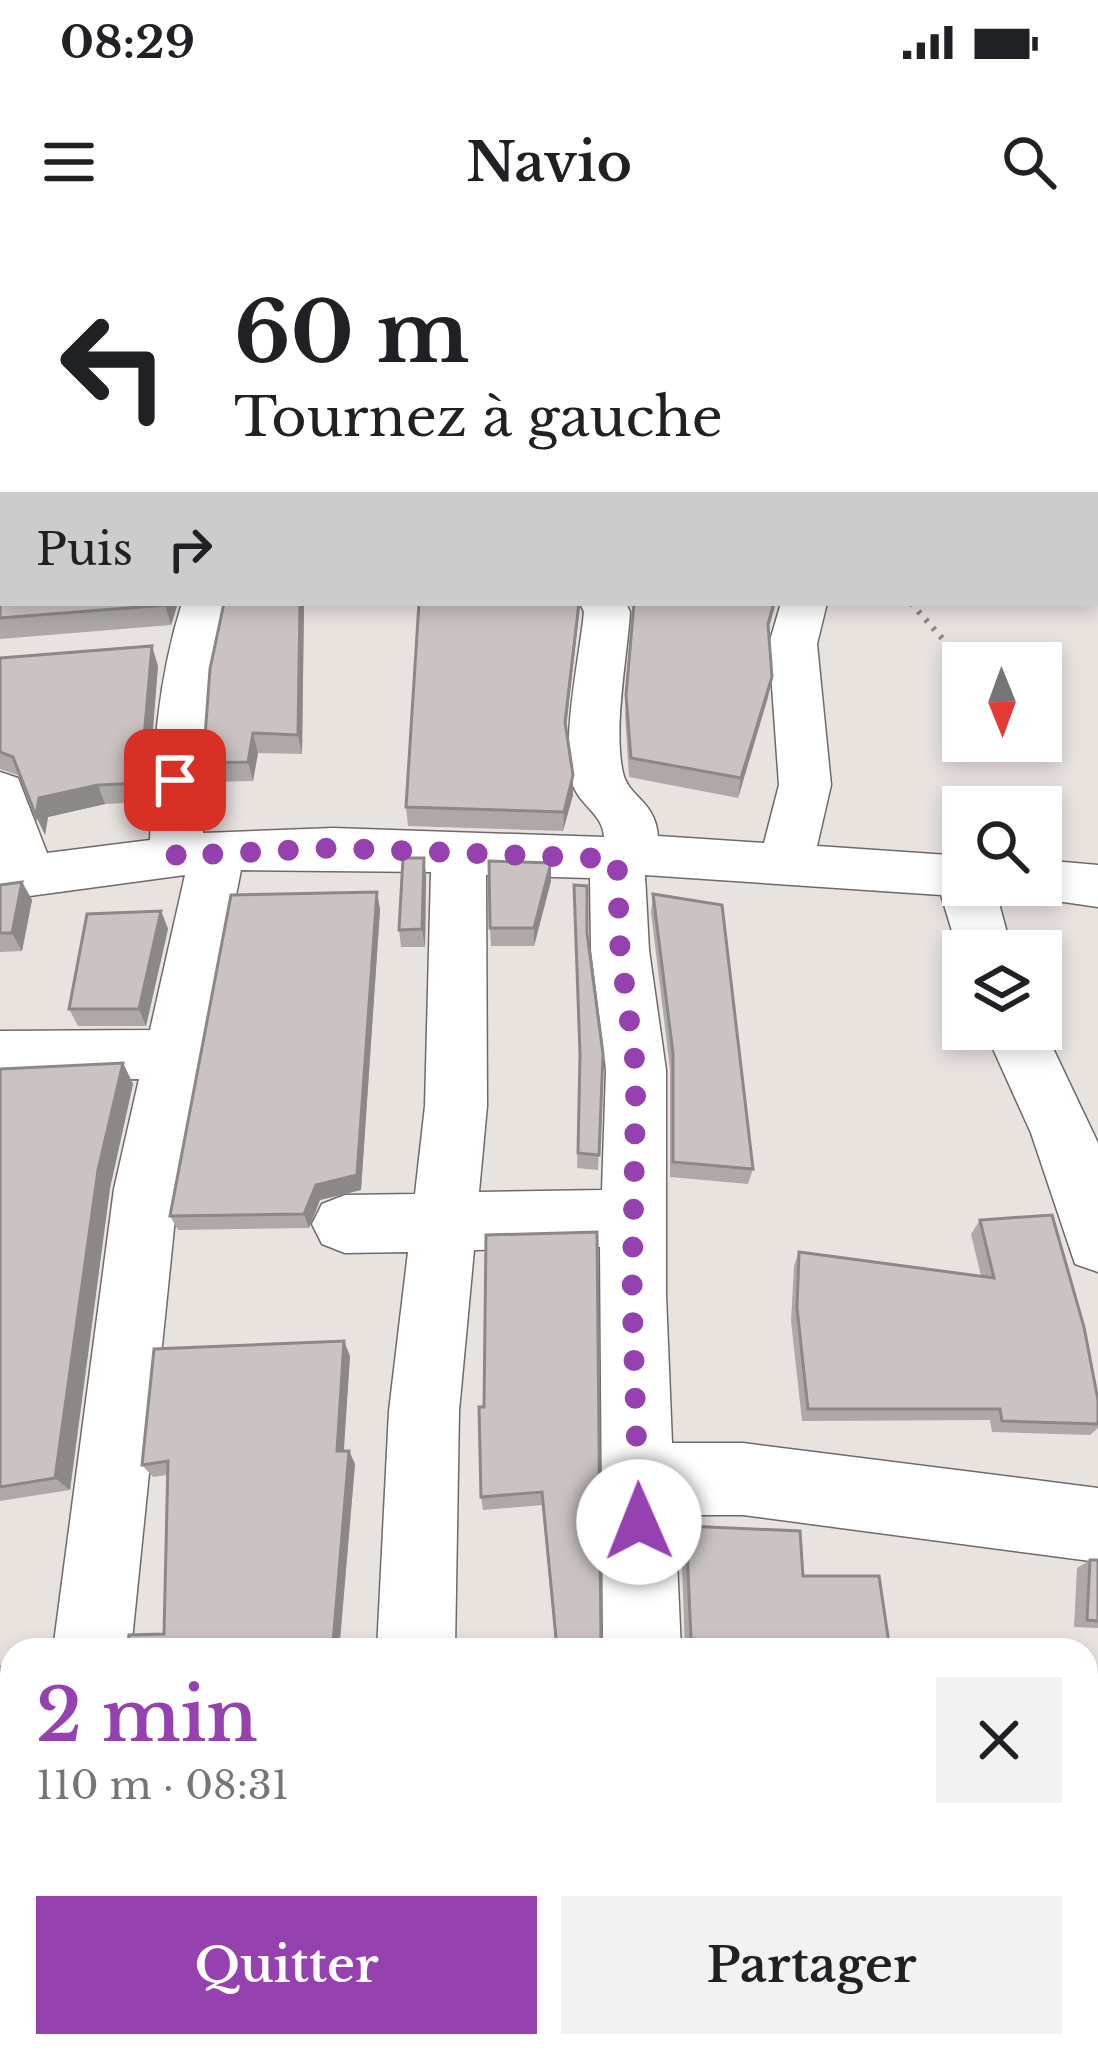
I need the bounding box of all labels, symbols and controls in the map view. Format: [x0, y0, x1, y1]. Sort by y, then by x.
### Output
text: 08:29 [60, 14, 195, 70]
icon: menu [36, 129, 102, 195]
text: Navio [466, 129, 632, 196]
icon: search [996, 129, 1062, 195]
text: 60 m [234, 281, 469, 385]
icon: left [36, 288, 192, 444]
text: Tournez à gauche [234, 384, 723, 451]
icon: right [157, 516, 223, 582]
text: Puis [36, 521, 133, 577]
north arrow [942, 642, 1062, 762]
map controls [942, 642, 1062, 1050]
pin [124, 729, 226, 831]
icon: arrive [142, 747, 208, 813]
button: search [942, 786, 1062, 906]
button: layers [942, 930, 1062, 1050]
position arrow [576, 1459, 702, 1585]
text: 2 min [36, 1671, 258, 1760]
button: close [936, 1677, 1062, 1803]
text: 110 m · 08:31 [36, 1761, 289, 1810]
button: Quitter [36, 1896, 537, 2034]
button: Partager [561, 1896, 1062, 2034]

